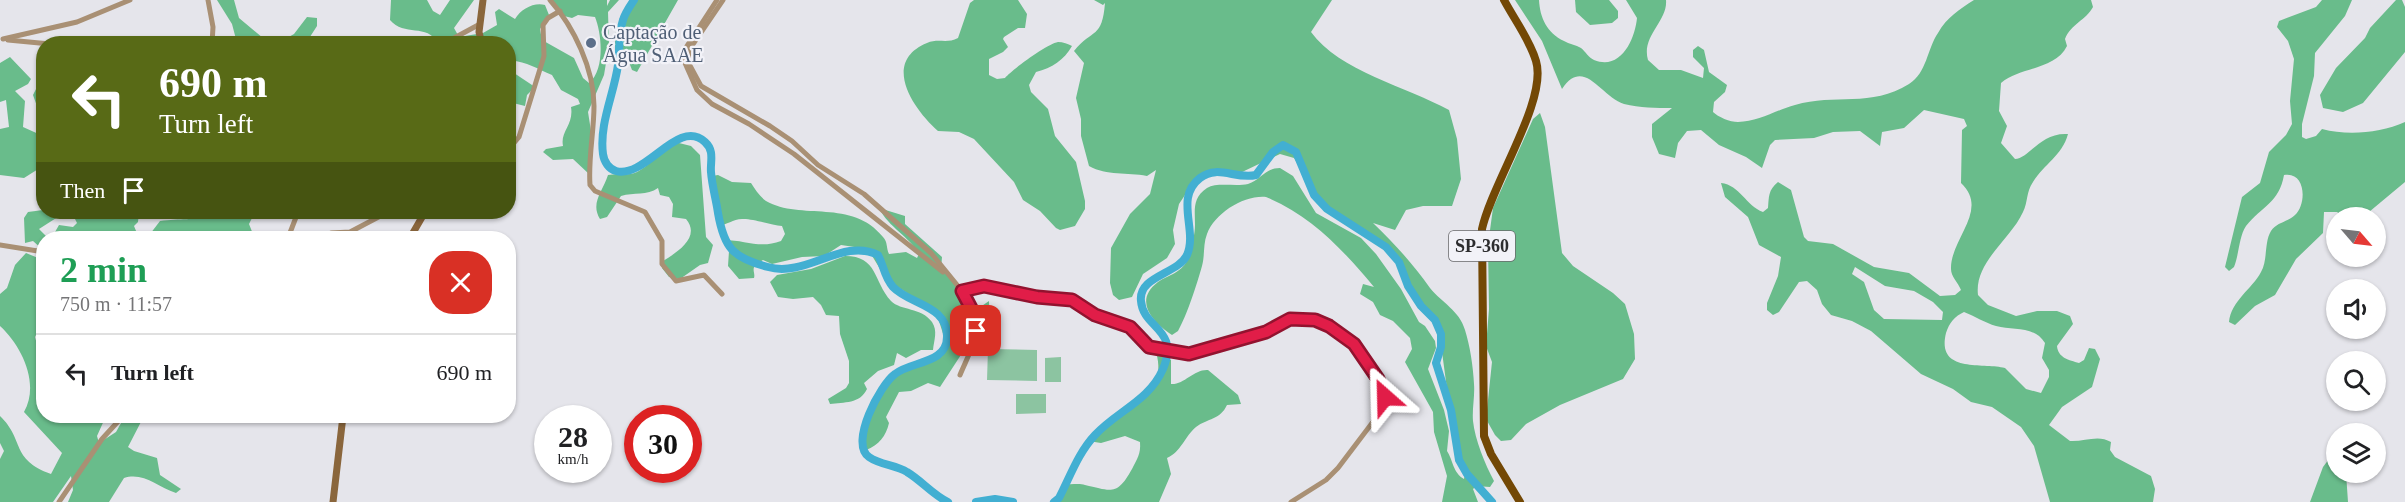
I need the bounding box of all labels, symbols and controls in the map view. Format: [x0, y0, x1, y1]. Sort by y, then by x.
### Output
place label: Captação de Água SAAE [603, 21, 704, 67]
marker: Captação de Água SAAE [584, 36, 598, 50]
icon: left [60, 60, 138, 138]
text: 690 m [159, 60, 268, 106]
text: Turn left [159, 109, 253, 139]
icon: arrive [117, 174, 150, 207]
text: Then [60, 178, 105, 203]
north arrow [2326, 207, 2386, 267]
map controls [2326, 207, 2386, 483]
road number: SP-360 [1449, 231, 1515, 261]
text: 2 min [60, 250, 147, 290]
button: close [429, 251, 492, 314]
button: sound [2326, 279, 2386, 339]
text: 750 m · 11:57 [60, 293, 172, 315]
pin [950, 305, 1001, 356]
icon: arrive [959, 314, 992, 347]
button: search [2326, 351, 2386, 411]
icon: left [60, 357, 93, 390]
text: Turn left [111, 360, 194, 385]
text: 690 m [436, 360, 492, 385]
position arrow [1353, 365, 1417, 429]
speed limit sign: 30 [624, 405, 702, 483]
text: 28 [558, 420, 588, 453]
button: layers [2326, 423, 2386, 483]
text: km/h [558, 451, 588, 467]

